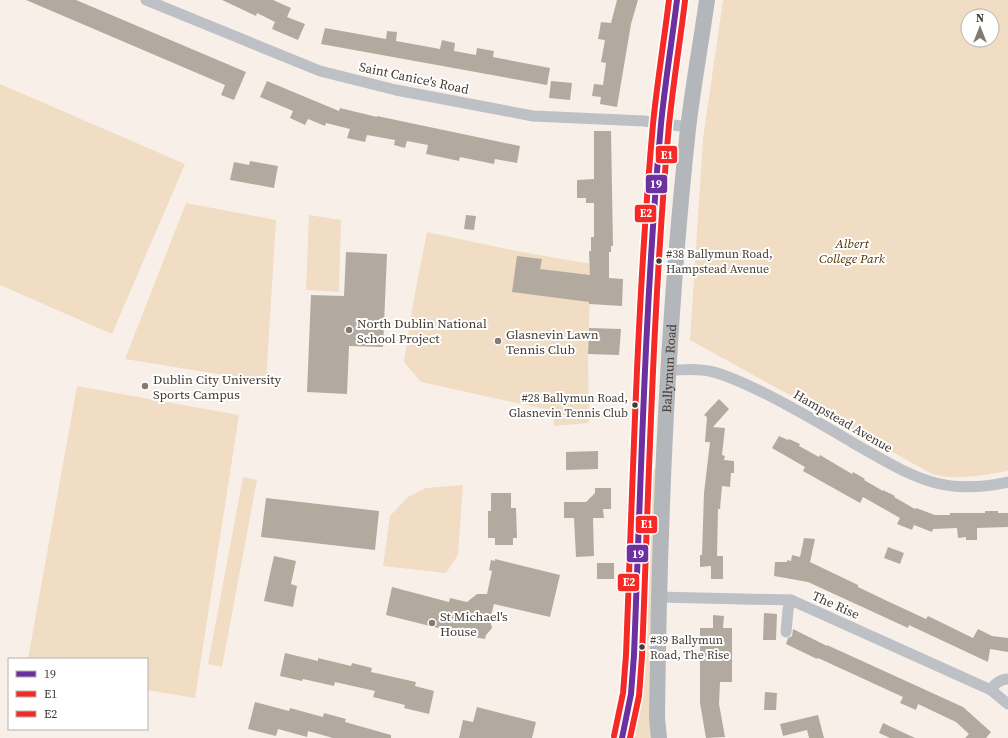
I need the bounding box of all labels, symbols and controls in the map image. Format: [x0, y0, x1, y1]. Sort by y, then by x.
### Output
north arrow [960, 8, 1000, 48]
text: N [976, 11, 984, 26]
street label: Saint Canice's Road [358, 58, 471, 98]
line badge: E1 [655, 145, 678, 164]
text: E1 [661, 148, 673, 163]
line badge: 19 [645, 174, 668, 194]
text: 19 [650, 177, 662, 192]
line badge: E2 [634, 204, 657, 223]
text: E2 [640, 206, 652, 221]
park label: Albert College Park [819, 235, 886, 267]
place label: #38 Ballymun Road, Hampstead Avenue [666, 246, 773, 277]
marker: #38 Ballymun Road, Hampstead Avenue [654, 256, 664, 266]
place label: North Dublin National School Project [357, 315, 487, 347]
street label: Ballymun Road [657, 323, 680, 413]
marker: North Dublin National School Project [344, 325, 354, 335]
place label: Glasnevin Lawn Tennis Club [506, 326, 599, 358]
marker: Glasnevin Lawn Tennis Club [493, 336, 503, 346]
place label: Dublin City University Sports Campus [153, 371, 281, 403]
marker: Dublin City University Sports Campus [140, 381, 150, 391]
street label: Hampstead Avenue [790, 386, 896, 456]
place label: #28 Ballymun Road, Glasnevin Tennis Club [509, 390, 628, 421]
marker: #28 Ballymun Road, Glasnevin Tennis Club [630, 400, 640, 410]
line badge: E1 [635, 515, 658, 534]
text: E1 [641, 517, 653, 532]
line badge: 19 [626, 544, 649, 563]
text: 19 [632, 547, 644, 562]
line badge: E2 [617, 573, 640, 592]
text: E2 [623, 575, 635, 590]
street label: The Rise [810, 587, 863, 623]
place label: St Michael's House [440, 608, 508, 640]
marker: St Michael's House [427, 618, 437, 628]
place label: #39 Ballymun Road, The Rise [650, 632, 729, 663]
marker: #39 Ballymun Road, The Rise [637, 642, 647, 652]
legend [8, 658, 148, 730]
text: 19 [44, 666, 56, 682]
text: E1 [44, 686, 57, 702]
text: E2 [44, 706, 57, 722]

